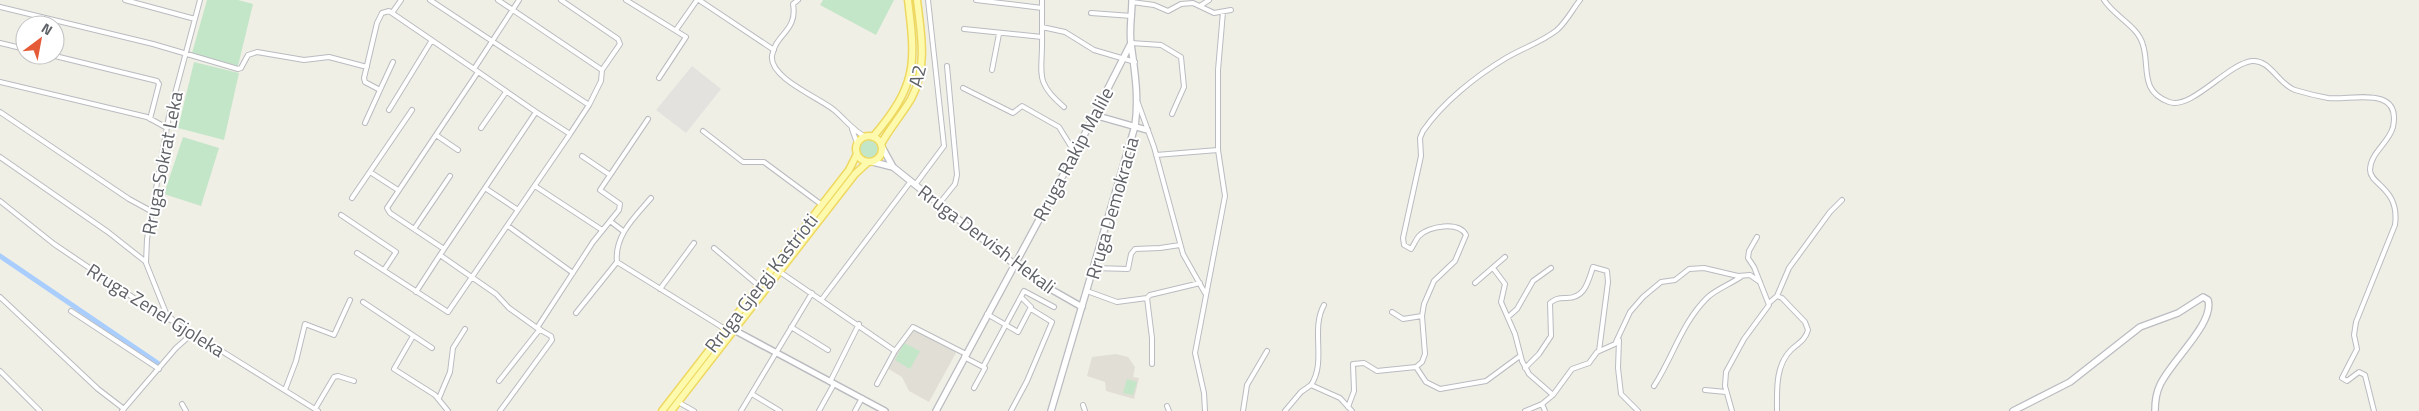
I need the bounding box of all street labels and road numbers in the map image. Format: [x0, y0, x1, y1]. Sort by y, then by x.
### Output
street label: A2 [900, 62, 933, 90]
street label: Rruga Rakip Malile [1025, 81, 1120, 226]
street label: Rruga Sokrat Leka [133, 88, 190, 237]
street label: Rruga Demokracia [1077, 133, 1146, 282]
street label: Rruga Dervish Hekali [912, 177, 1062, 300]
street label: Rruga Gjergj Kastrioti [697, 207, 824, 358]
street label: Rruga Zenel Gjoleka [81, 255, 231, 364]

